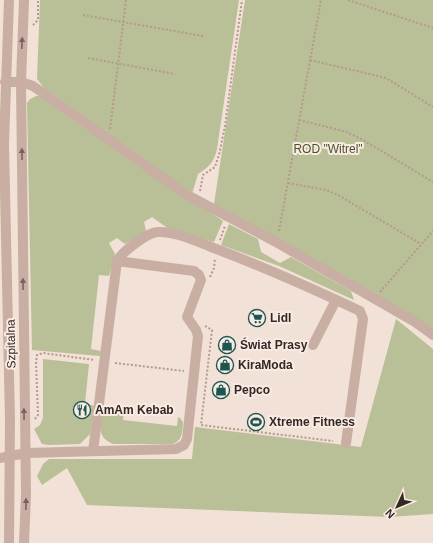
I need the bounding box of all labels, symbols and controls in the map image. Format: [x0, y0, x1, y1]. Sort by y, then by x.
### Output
one-way arrow [19, 36, 25, 49]
park label: ROD "Witrel" [293, 142, 363, 156]
one-way arrow [19, 147, 25, 160]
one-way arrow [20, 277, 26, 290]
supermarket icon: Lidl [247, 308, 267, 328]
place label: Lidl [270, 311, 291, 325]
street label: Szpitalna [4, 319, 18, 369]
shop icon: Świat Prasy [217, 335, 237, 355]
place label: Świat Prasy [240, 337, 308, 352]
shop icon: KiraModa [215, 355, 235, 375]
place label: KiraModa [238, 358, 293, 372]
shop icon: Pepco [211, 380, 231, 400]
place label: Pepco [234, 383, 270, 397]
restaurant icon: AmAm Kebab [72, 400, 92, 420]
place label: AmAm Kebab [95, 403, 174, 417]
one-way arrow [21, 407, 27, 420]
sports icon: Xtreme Fitness [246, 412, 266, 432]
place label: Xtreme Fitness [269, 415, 355, 429]
north arrow [377, 487, 417, 527]
one-way arrow [23, 497, 29, 510]
text: N [383, 507, 397, 521]

